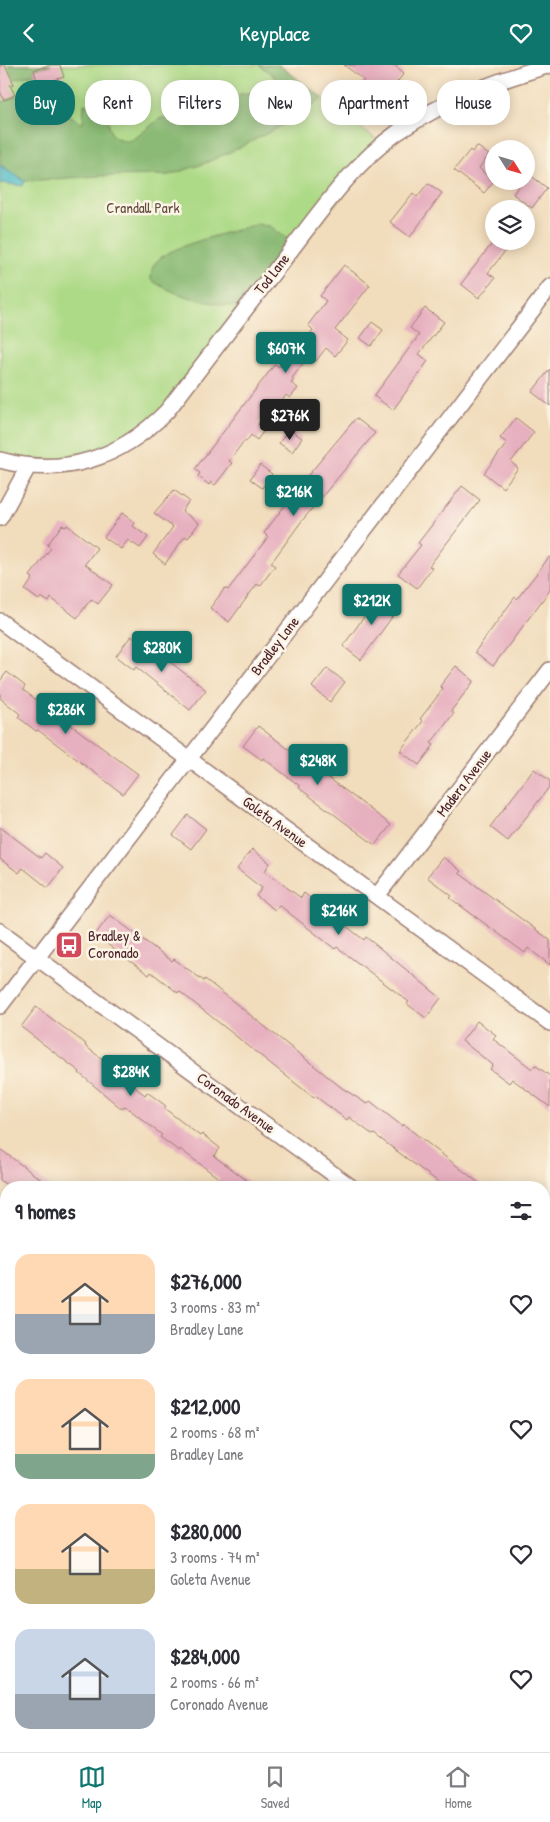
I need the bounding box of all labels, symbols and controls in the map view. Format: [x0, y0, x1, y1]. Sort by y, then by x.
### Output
text: Keyplace [240, 18, 310, 48]
icon: back [15, 19, 43, 47]
icon: heart [507, 19, 535, 47]
chip: Buy [15, 80, 75, 125]
chip: Rent [85, 80, 151, 125]
chip: Filters [161, 80, 239, 125]
chip: New [249, 80, 311, 125]
chip: Apartment [321, 80, 427, 125]
chip: House [437, 80, 510, 125]
north arrow [485, 140, 535, 190]
map controls [485, 140, 535, 250]
park label: Crandall Park [106, 197, 180, 218]
button: layers [485, 200, 535, 250]
street label: Tod Lane [249, 249, 294, 299]
pin: $607K [251, 331, 321, 374]
text: $607K [267, 337, 305, 359]
pin: $276K [255, 399, 325, 441]
text: $276K [271, 404, 309, 426]
pin: $216K [259, 475, 329, 517]
text: $216K [276, 480, 312, 502]
pin: $212K [337, 583, 407, 626]
text: $212K [353, 589, 391, 611]
street label: Bradley Lane [245, 612, 304, 680]
pin: $280K [127, 631, 197, 673]
text: $280K [143, 636, 181, 658]
pin: $286K [31, 693, 101, 735]
text: $286K [47, 698, 85, 720]
pin: $248K [283, 743, 353, 786]
street label: Madera Avenue [431, 745, 496, 821]
text: $248K [300, 749, 336, 771]
street label: Goleta Avenue [238, 791, 312, 852]
pin: $216K [304, 893, 374, 936]
text: $216K [321, 899, 357, 921]
place label: Bradley & Coronado [88, 925, 141, 963]
bus stop icon: Bradley & Coronado [54, 930, 84, 960]
pin: $284K [96, 1055, 166, 1097]
text: $284K [113, 1060, 149, 1082]
street label: Coronado Avenue [193, 1067, 280, 1138]
text: 9 homes [15, 1197, 76, 1226]
icon: filters [507, 1197, 535, 1225]
text: $276,000 [170, 1267, 242, 1296]
icon: home [55, 1274, 115, 1334]
icon: heart [507, 1290, 535, 1318]
text: 3 rooms · 83 m² [170, 1296, 260, 1318]
text: Bradley Lane [170, 1318, 244, 1340]
text: $212,000 [170, 1392, 240, 1421]
icon: home [55, 1399, 115, 1459]
icon: heart [507, 1415, 535, 1443]
text: 2 rooms · 68 m² [170, 1421, 259, 1443]
text: Bradley Lane [170, 1443, 244, 1465]
text: $280,000 [170, 1517, 241, 1546]
icon: home [55, 1524, 115, 1584]
icon: heart [507, 1540, 535, 1568]
text: 3 rooms · 74 m² [170, 1546, 260, 1568]
text: Goleta Avenue [170, 1568, 251, 1590]
text: $284,000 [170, 1642, 240, 1671]
icon: home [55, 1649, 115, 1709]
icon: heart [507, 1665, 535, 1693]
text: 2 rooms · 66 m² [170, 1671, 259, 1693]
text: Coronado Avenue [170, 1693, 268, 1715]
tab: Map [78, 1763, 106, 1812]
tab: Saved [261, 1763, 289, 1812]
tab: Home [444, 1763, 472, 1812]

